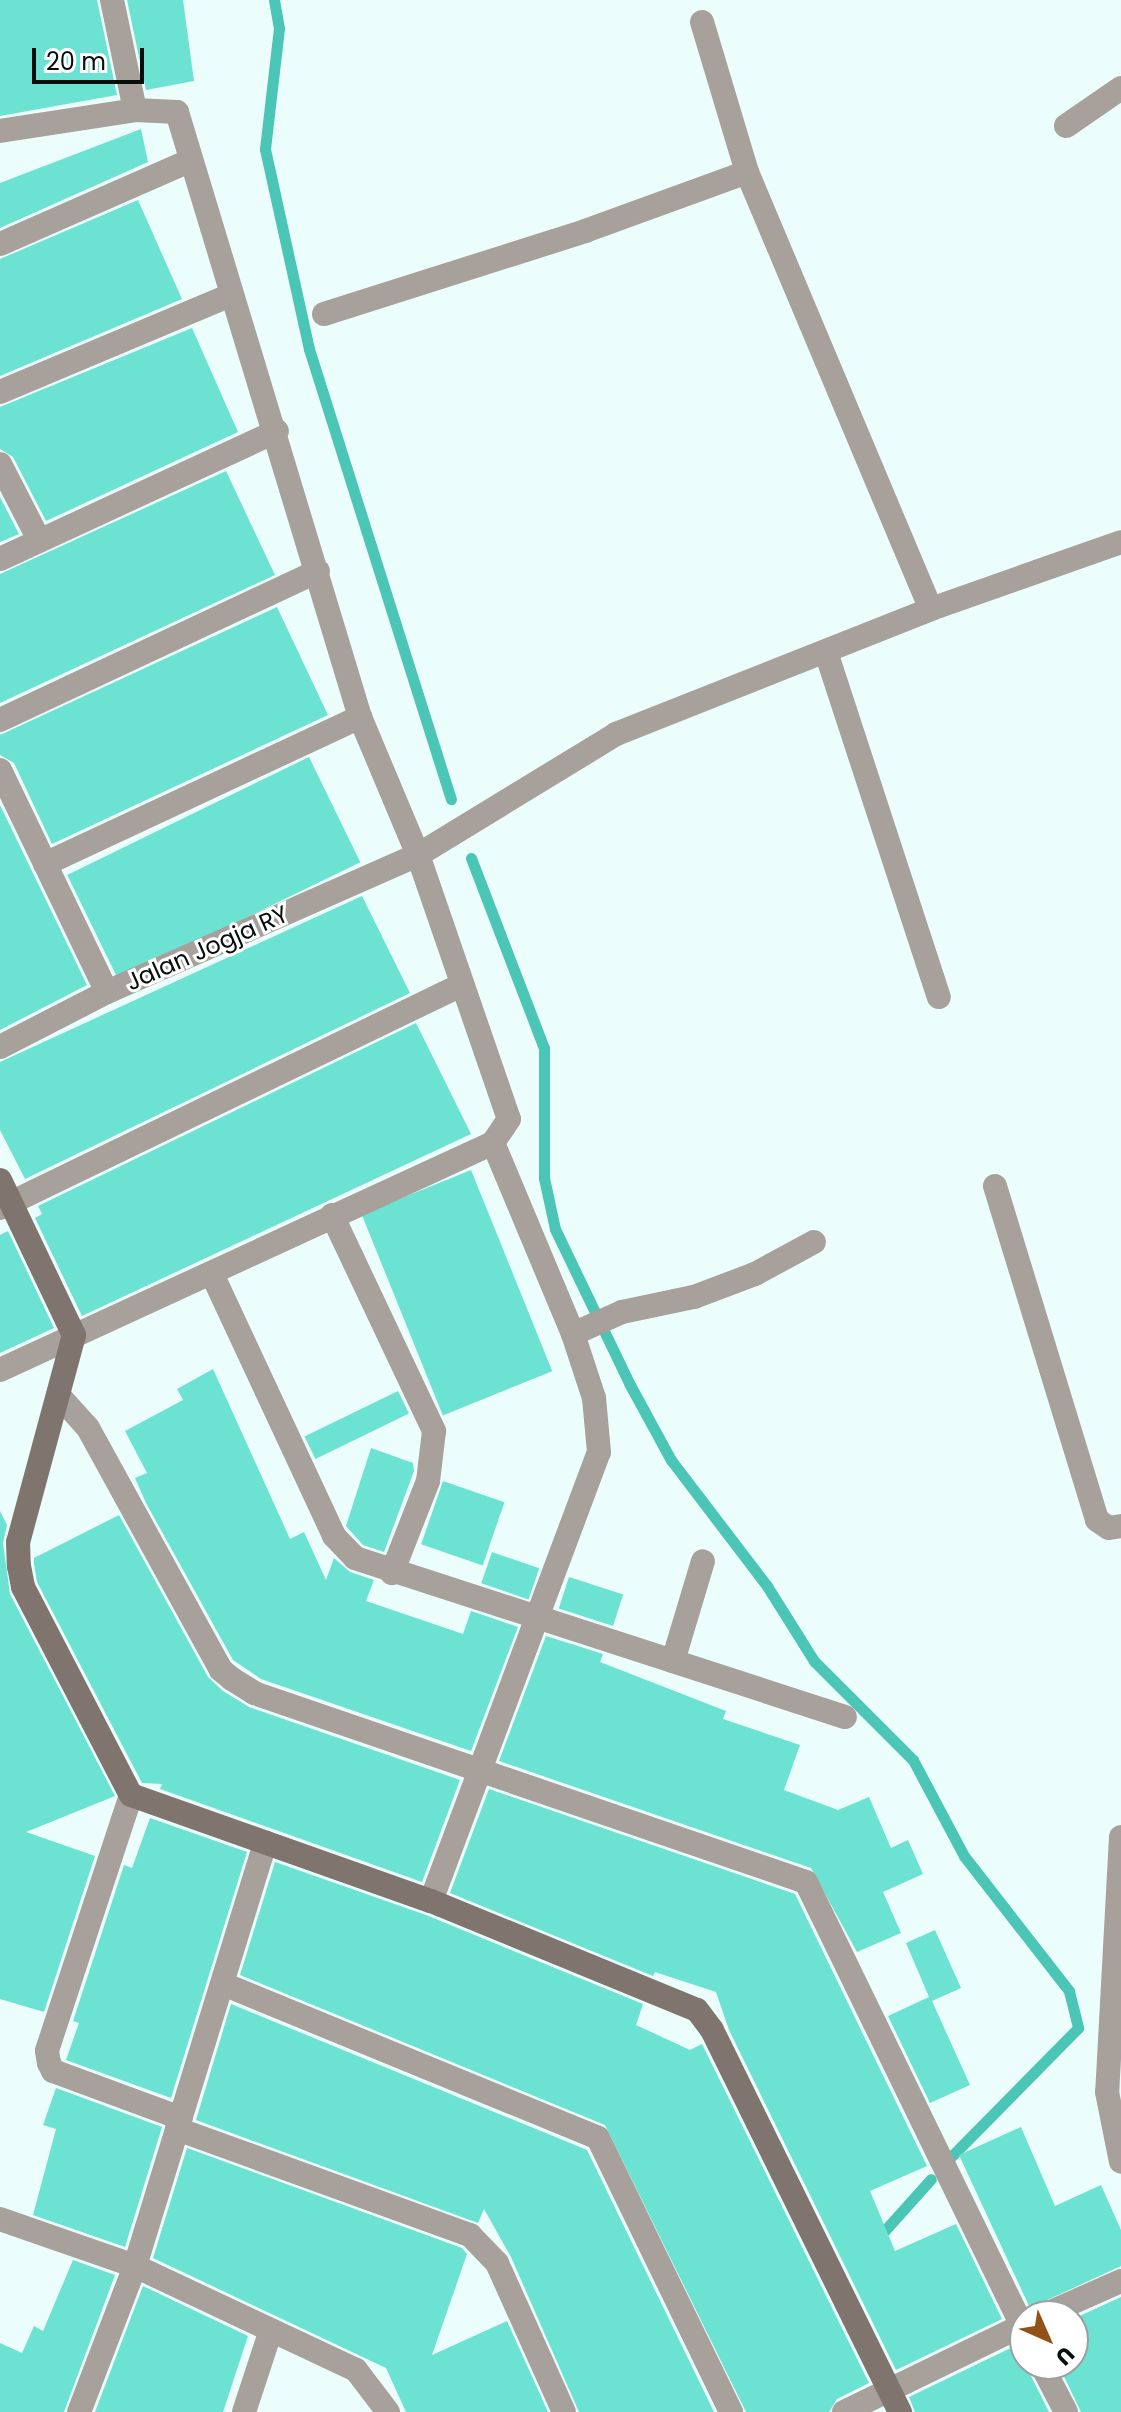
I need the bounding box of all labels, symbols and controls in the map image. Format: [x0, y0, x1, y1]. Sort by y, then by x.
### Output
scale bar [36, 32, 148, 82]
text: 20 m [46, 45, 106, 78]
street label: Jalan Jogja RY [122, 899, 292, 997]
north arrow [1009, 2300, 1089, 2380]
text: U [1048, 2339, 1081, 2372]

